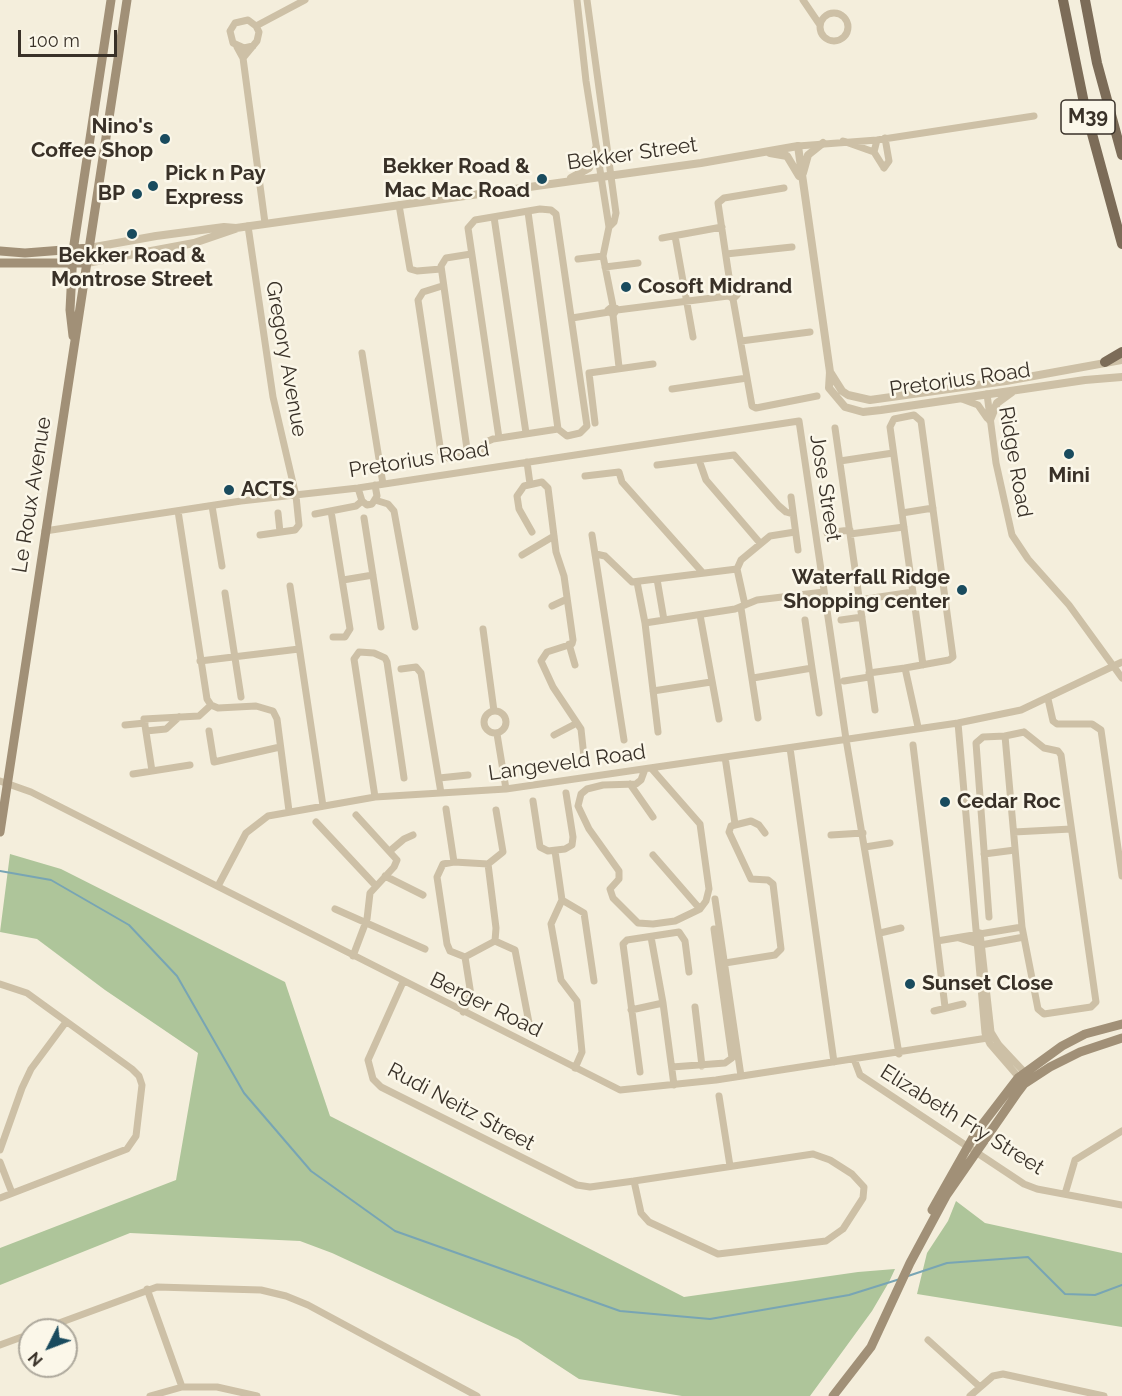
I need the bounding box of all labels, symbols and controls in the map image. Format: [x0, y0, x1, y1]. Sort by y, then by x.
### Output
scale bar [21, 18, 120, 56]
text: 100 m [29, 30, 80, 51]
road number: M39 [1061, 100, 1115, 134]
place label: Nino's Coffee Shop [31, 114, 153, 164]
marker: Nino's Coffee Shop [158, 132, 172, 146]
street label: Bekker Street [565, 132, 699, 176]
place label: Bekker Road & Mac Mac Road [383, 154, 530, 204]
place label: Pick n Pay Express [165, 161, 266, 211]
marker: Bekker Road & Mac Mac Road [535, 172, 549, 186]
marker: Pick n Pay Express [146, 179, 160, 193]
place label: BP [98, 181, 125, 207]
marker: BP [130, 187, 144, 201]
marker: Bekker Road & Montrose Street [125, 227, 139, 241]
place label: Bekker Road & Montrose Street [51, 243, 213, 293]
place label: Cosoft Midrand [638, 274, 792, 300]
street label: Gregory Avenue [260, 279, 312, 439]
marker: Cosoft Midrand [619, 280, 633, 294]
street label: Pretorius Road [888, 358, 1032, 402]
street label: Ridge Road [993, 405, 1037, 519]
street label: Le Roux Avenue [7, 415, 57, 575]
street label: Jose Street [804, 432, 846, 544]
street label: Pretorius Road [347, 436, 491, 484]
marker: Mini [1062, 447, 1076, 461]
place label: Mini [1048, 463, 1090, 489]
place label: ACTS [241, 477, 295, 503]
marker: ACTS [222, 483, 236, 497]
place label: Waterfall Ridge Shopping center [783, 565, 950, 615]
marker: Waterfall Ridge Shopping center [955, 583, 969, 597]
street label: Langeveld Road [487, 739, 647, 787]
place label: Cedar Roc [957, 789, 1061, 815]
marker: Cedar Roc [938, 795, 952, 809]
street label: Berger Road [426, 967, 546, 1043]
place label: Sunset Close [922, 971, 1053, 997]
marker: Sunset Close [903, 977, 917, 991]
street label: Rudi Neitz Street [383, 1058, 539, 1156]
street label: Elizabeth Fry Street [875, 1059, 1049, 1181]
north arrow [18, 1318, 78, 1378]
text: N [25, 1348, 47, 1370]

